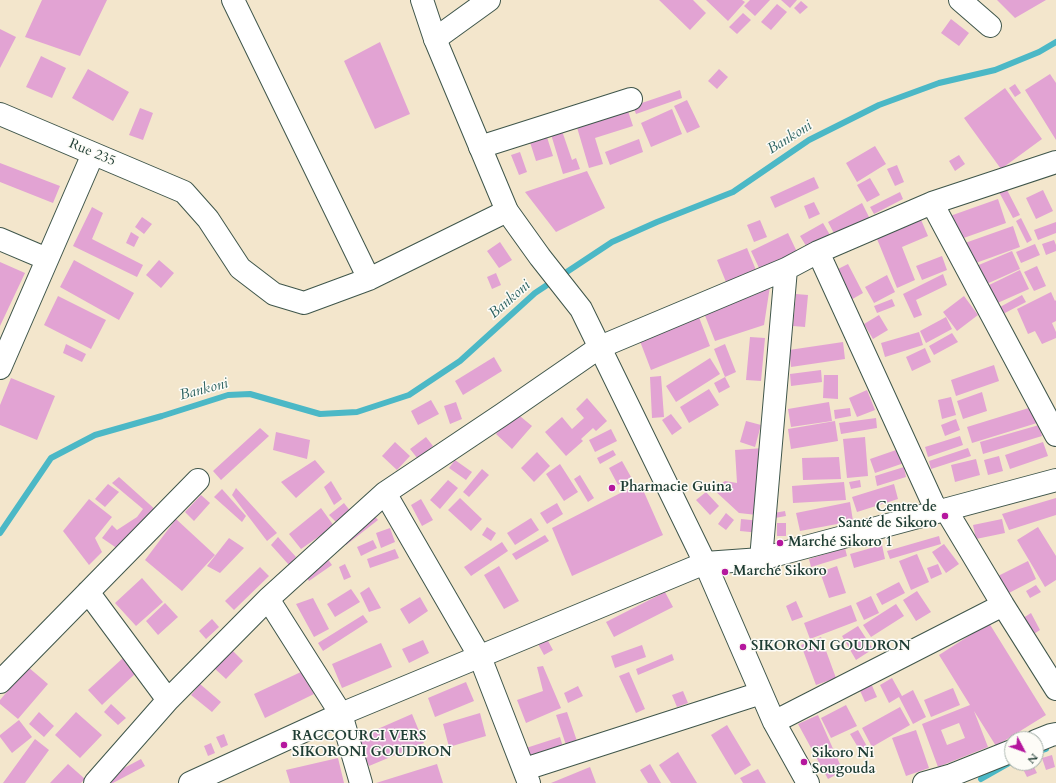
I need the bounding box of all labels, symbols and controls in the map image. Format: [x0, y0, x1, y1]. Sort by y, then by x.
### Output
water label: Bankoni [764, 117, 816, 159]
street label: Rue 235 [66, 136, 118, 170]
water label: Bankoni [485, 277, 535, 323]
water label: Bankoni [178, 375, 230, 405]
place label: Pharmacie Guina [620, 480, 732, 496]
marker: Pharmacie Guina [607, 483, 617, 493]
place label: Centre de Santé de Sikoro [838, 500, 937, 532]
marker: Centre de Santé de Sikoro [940, 511, 950, 521]
place label: Marché Sikoro 1 [788, 535, 893, 551]
marker: Marché Sikoro 1 [775, 538, 785, 548]
place label: Marché Sikoro [733, 564, 827, 580]
marker: Marché Sikoro [720, 567, 730, 577]
place label: SIKORONI GOUDRON [751, 639, 911, 655]
marker: SIKORONI GOUDRON [738, 642, 748, 652]
place label: RACCOURCI VERS SIKORONI GOUDRON [292, 729, 452, 762]
north arrow [1004, 731, 1044, 771]
marker: RACCOURCI VERS SIKORONI GOUDRON [279, 740, 289, 750]
place label: Sikoro Ni Sougouda [812, 746, 875, 778]
text: N [1024, 750, 1041, 767]
marker: Sikoro Ni Sougouda [799, 757, 809, 767]

